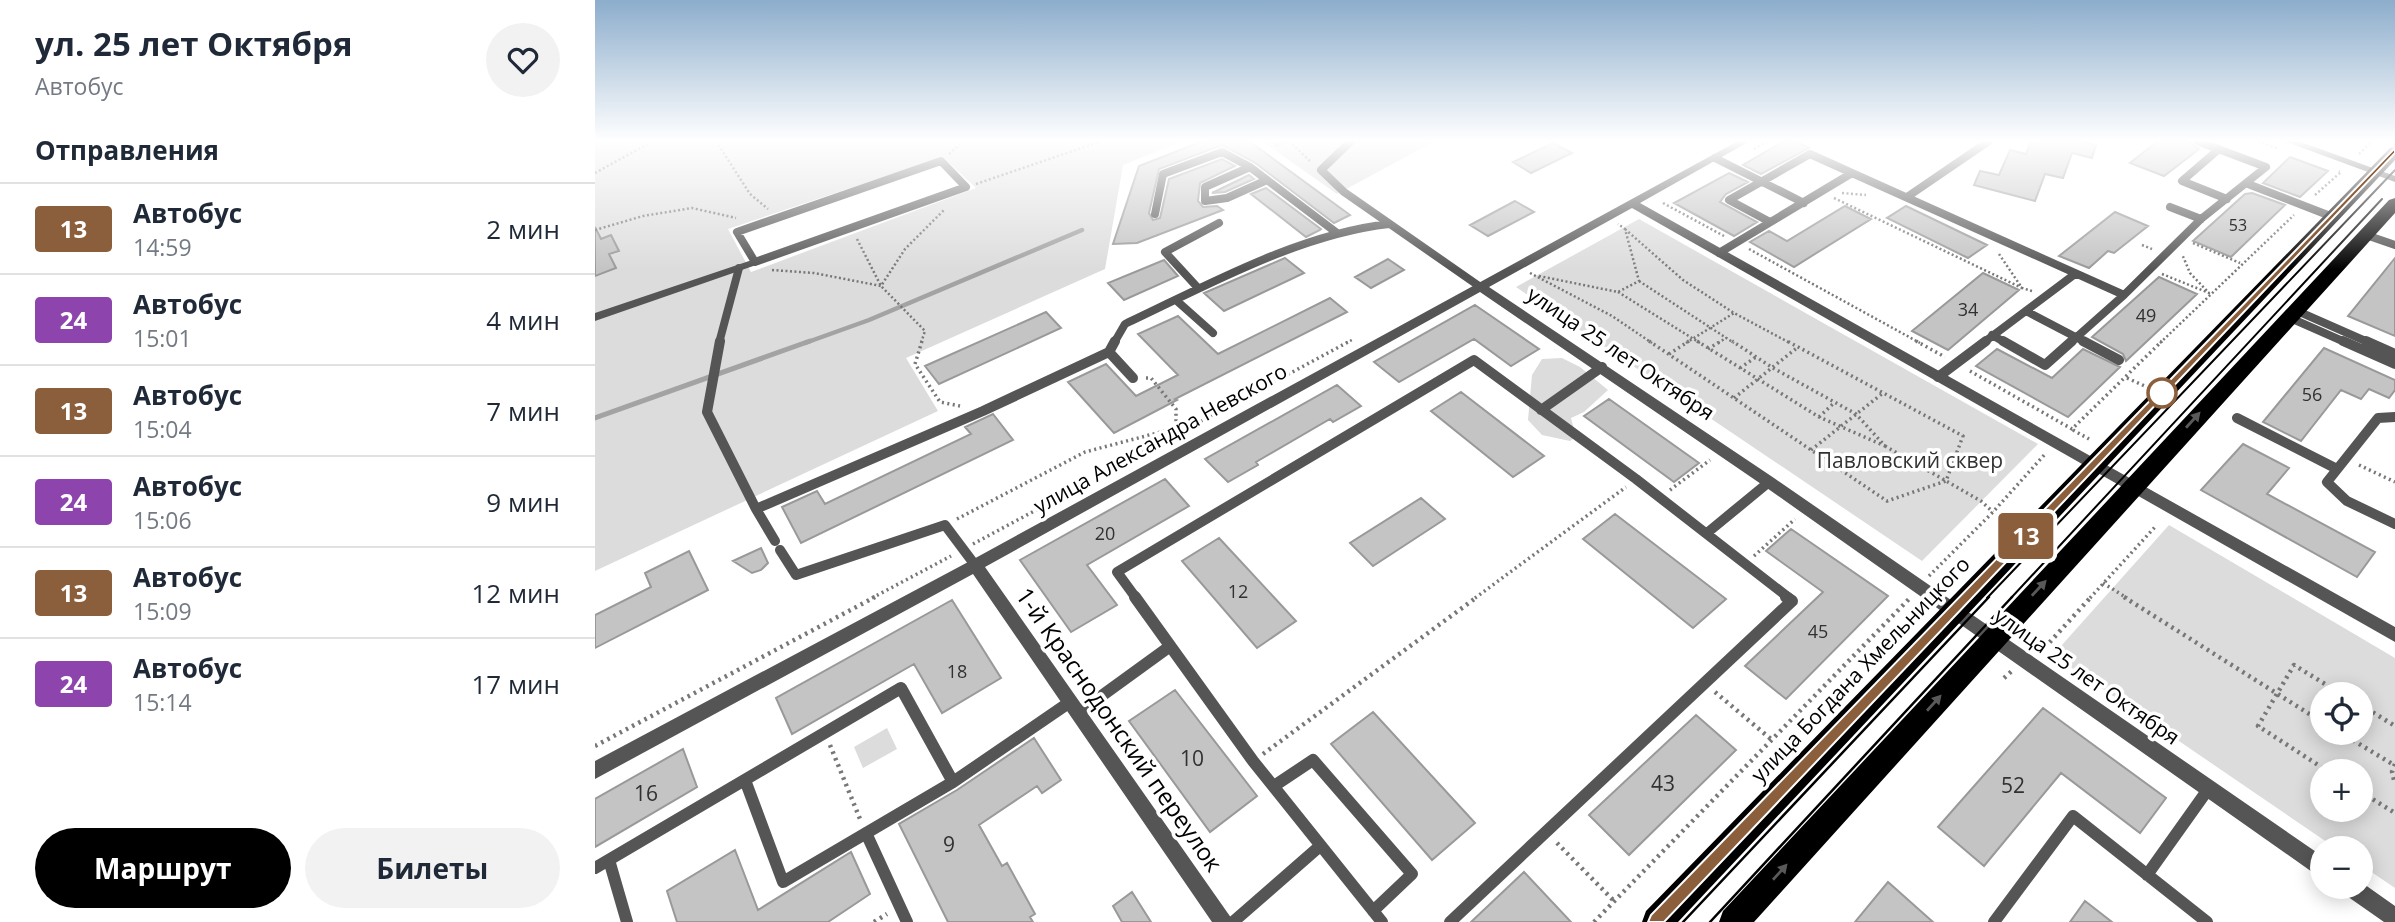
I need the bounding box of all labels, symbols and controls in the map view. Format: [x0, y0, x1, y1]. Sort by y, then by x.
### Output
text: ул. 25 лет Октября [35, 21, 352, 66]
button: heart [486, 23, 560, 97]
text: Автобус [35, 70, 124, 102]
text: Отправления [35, 132, 219, 168]
text: Автобус [133, 195, 242, 231]
text: 2 мин [486, 211, 560, 247]
text: 13 [60, 212, 87, 245]
house number: 53 [2229, 214, 2247, 236]
text: 14:59 [133, 231, 192, 263]
street label: улица 25 лет Октября [1522, 280, 1720, 426]
text: Автобус [133, 286, 242, 322]
house number: 34 [1958, 297, 1978, 321]
text: 4 мин [486, 302, 560, 338]
text: 24 [60, 303, 87, 336]
house number: 49 [2136, 303, 2156, 327]
text: 15:01 [133, 322, 192, 354]
street label: улица Александра Невского [1028, 356, 1292, 520]
text: Автобус [133, 377, 242, 413]
unlabelled marker [2147, 378, 2177, 408]
house number: 56 [2302, 382, 2322, 406]
text: 7 мин [486, 393, 560, 429]
text: 13 [60, 394, 87, 427]
one-way arrow [2185, 411, 2201, 429]
text: 15:04 [133, 413, 192, 445]
park label: Павловский сквер [1817, 446, 2003, 474]
text: Автобус [133, 468, 242, 504]
text: 9 мин [486, 484, 560, 520]
text: 24 [60, 485, 87, 518]
text: 15:06 [133, 504, 192, 536]
line badge: 13 [1995, 513, 2057, 559]
text: 13 [2012, 519, 2040, 552]
house number: 20 [1095, 521, 1115, 545]
street label: улица Богдана Хмельницкого [1745, 550, 1975, 788]
text: Автобус [133, 559, 242, 595]
text: 12 мин [471, 575, 560, 611]
text: 13 [60, 576, 87, 609]
house number: 12 [1228, 579, 1248, 603]
street label: 1-й Краснодонский переулок [1009, 580, 1231, 878]
one-way arrow [2031, 580, 2047, 597]
text: 15:09 [133, 595, 192, 627]
street label: улица 25 лет Октября [1989, 601, 2185, 751]
house number: 45 [1808, 619, 1828, 643]
text: Автобус [133, 650, 242, 686]
house number: 18 [947, 659, 967, 683]
text: 17 мин [471, 666, 560, 702]
text: 24 [60, 667, 87, 700]
map controls [2310, 682, 2373, 899]
button: locate [2310, 682, 2373, 745]
text: 15:14 [133, 686, 192, 718]
one-way arrow [1925, 695, 1941, 712]
house number: 10 [1180, 744, 1204, 772]
button: + [2310, 759, 2373, 822]
house number: 43 [1651, 769, 1675, 797]
house number: 52 [2001, 771, 2025, 799]
house number: 16 [634, 779, 658, 807]
button: Маршрут [35, 828, 291, 908]
button: Билеты [305, 828, 560, 908]
house number: 9 [943, 830, 955, 858]
button: − [2310, 836, 2373, 899]
one-way arrow [1772, 864, 1788, 881]

